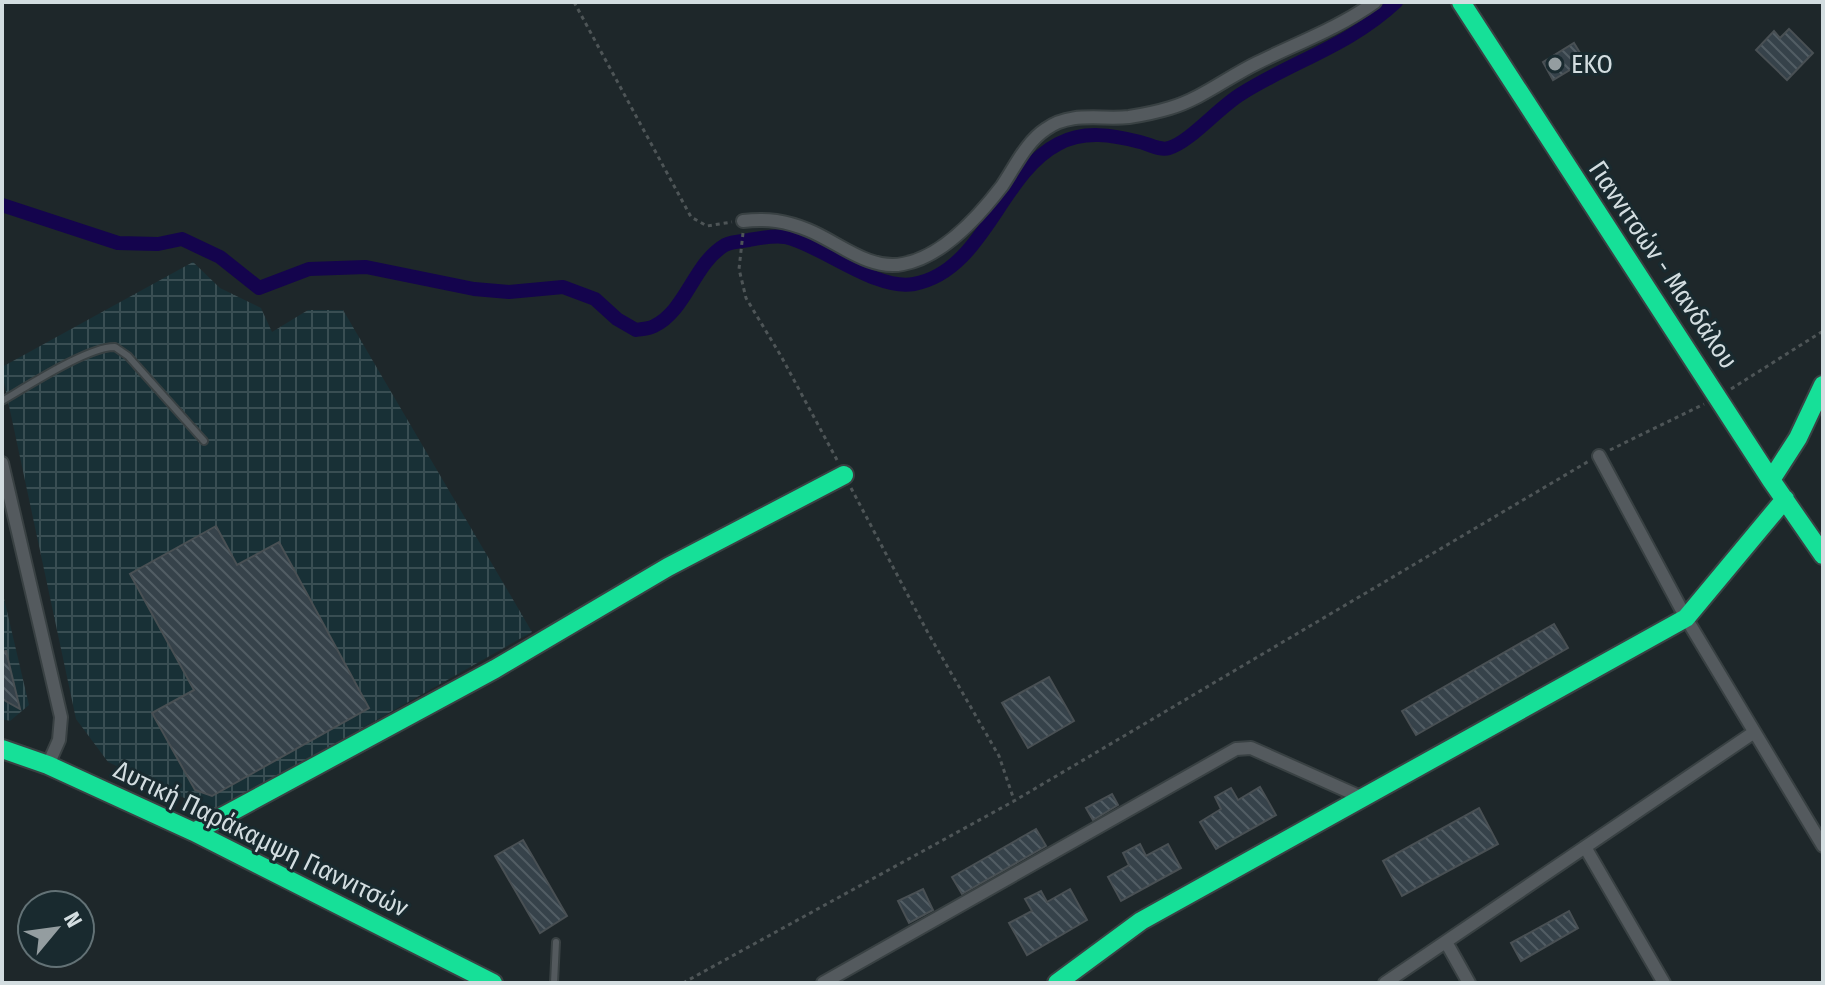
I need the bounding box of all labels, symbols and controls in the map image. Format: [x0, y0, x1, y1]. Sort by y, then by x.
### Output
place label: EKO [1571, 49, 1613, 80]
marker: EKO [1546, 55, 1564, 73]
street label: Γιαννιτσών - Μανδάλου [1582, 155, 1744, 375]
street label: Δυτική Παράκαμψη Γιαννιτσών [109, 754, 414, 924]
north arrow [16, 889, 96, 969]
text: N [58, 907, 88, 932]

